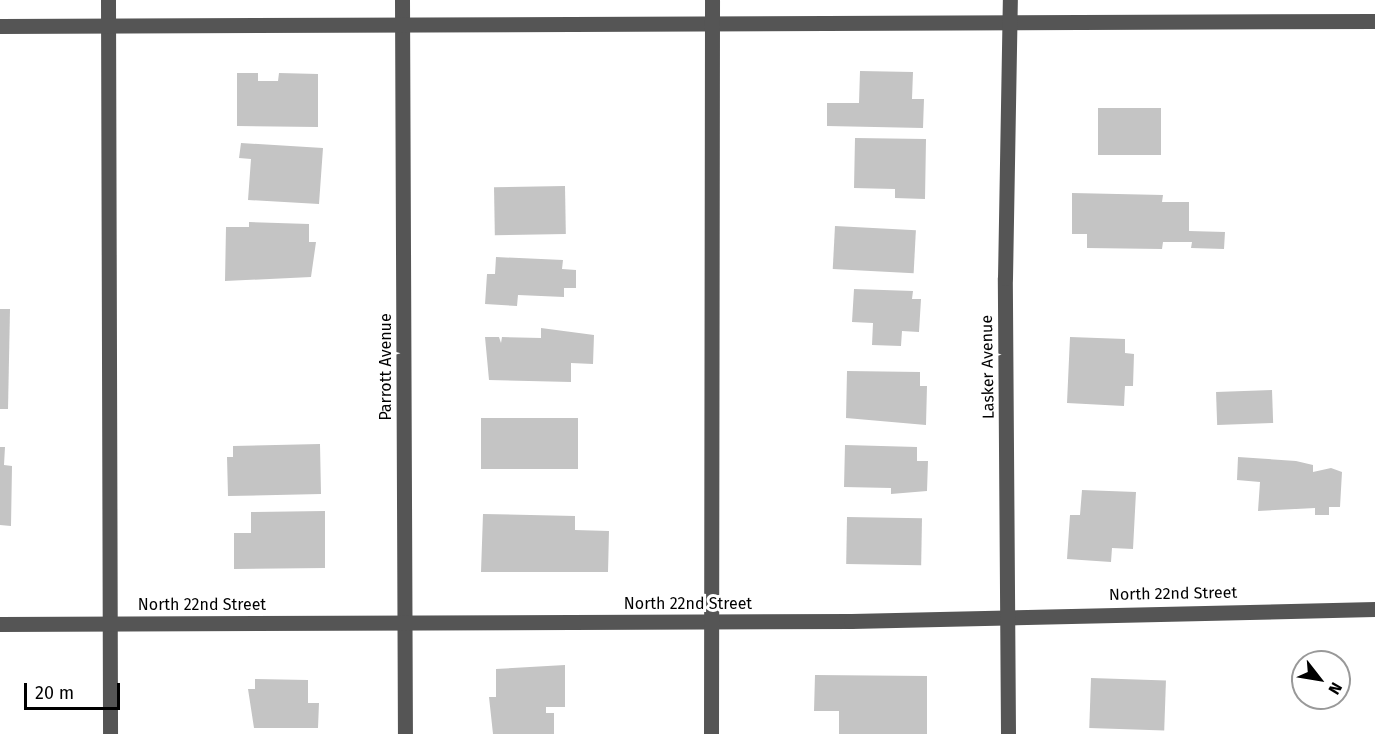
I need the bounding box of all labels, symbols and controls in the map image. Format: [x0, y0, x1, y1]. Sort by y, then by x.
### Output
street label: Parrott Avenue [376, 313, 396, 421]
street label: Lasker Avenue [977, 315, 999, 419]
street label: North 22nd Street [1109, 583, 1237, 605]
street label: North 22nd Street [624, 594, 752, 614]
street label: North 22nd Street [138, 595, 266, 615]
north arrow [1291, 650, 1351, 710]
scale bar [27, 671, 123, 709]
text: N [1324, 679, 1346, 698]
text: 20 m [35, 682, 74, 704]

